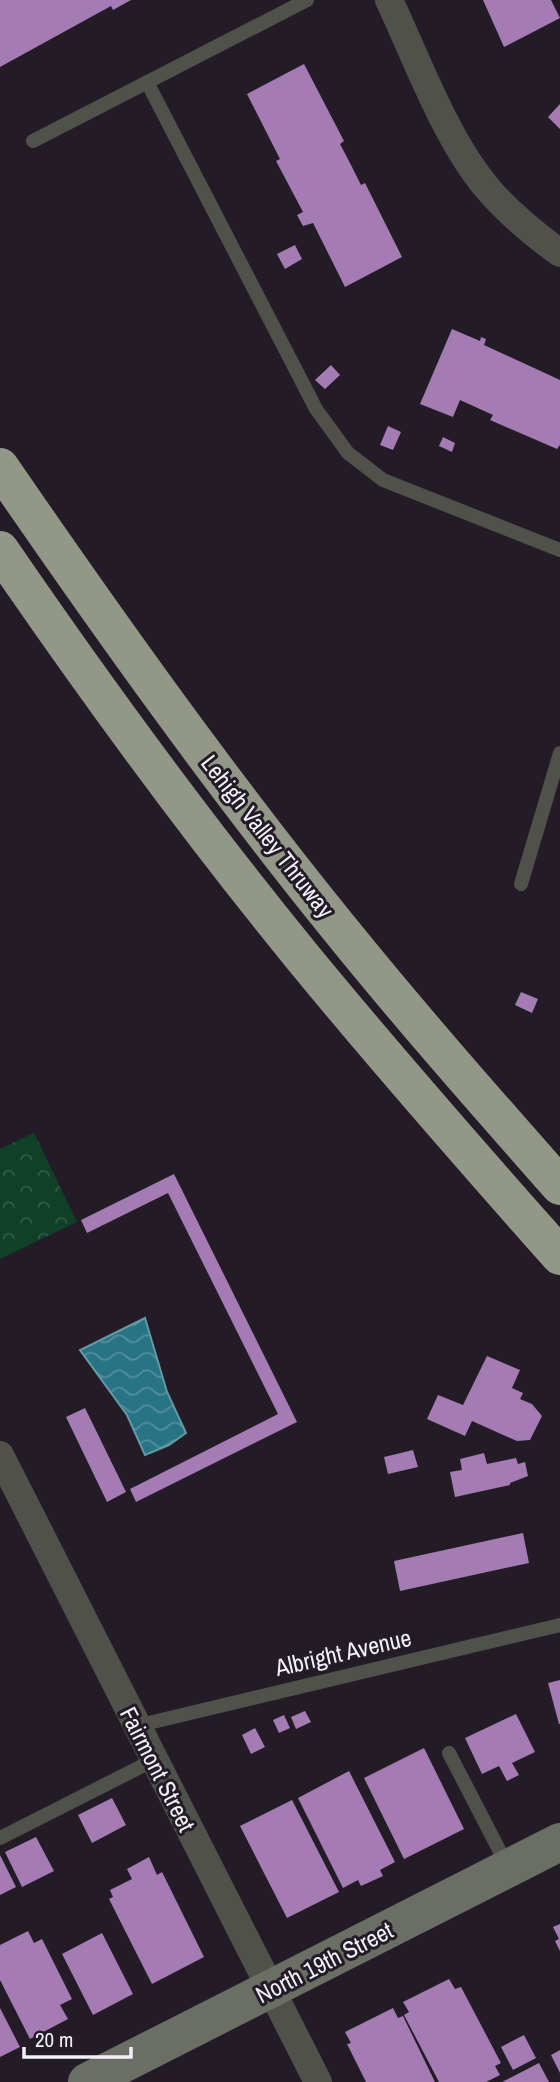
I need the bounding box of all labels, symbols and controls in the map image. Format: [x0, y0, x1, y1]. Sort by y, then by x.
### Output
street label: Lehigh Valley Thruway [194, 748, 342, 924]
street label: Albright Avenue [271, 1621, 414, 1683]
street label: Fairmont Street [113, 1701, 203, 1837]
street label: North 19th Street [250, 1913, 399, 2010]
scale bar [24, 2016, 131, 2060]
text: 20 m [35, 2025, 73, 2054]

